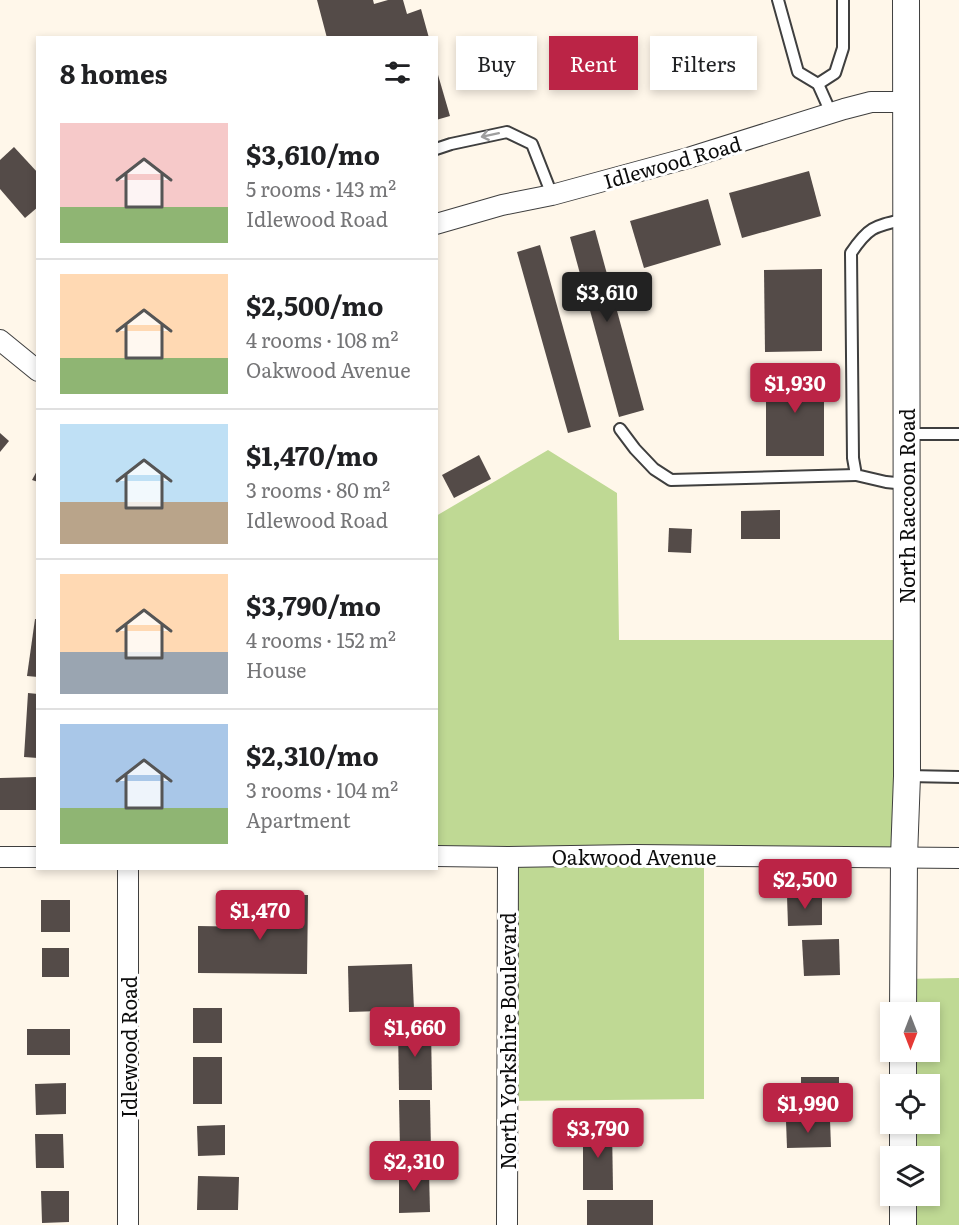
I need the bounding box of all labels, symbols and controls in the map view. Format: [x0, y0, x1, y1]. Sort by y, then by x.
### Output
chip: Buy [456, 36, 537, 90]
chip: Rent [549, 36, 638, 90]
chip: Filters [650, 36, 757, 90]
text: 8 homes [60, 53, 168, 92]
icon: filters [381, 56, 414, 89]
street label: Idlewood Road [600, 127, 744, 195]
one-way arrow [480, 130, 499, 142]
text: $3,610/mo [246, 134, 380, 173]
icon: home [108, 147, 180, 219]
text: 5 rooms · 143 m² [246, 173, 396, 203]
text: Idlewood Road [246, 203, 388, 233]
pin: $3,610 [558, 272, 656, 323]
text: $3,610 [576, 276, 638, 306]
text: $2,500/mo [246, 285, 384, 324]
icon: home [108, 298, 180, 370]
text: 4 rooms · 108 m² [246, 324, 398, 354]
text: Oakwood Avenue [246, 354, 411, 384]
pin: $1,930 [746, 363, 844, 414]
text: $1,930 [764, 367, 826, 397]
street label: North Raccoon Road [891, 408, 921, 604]
text: $1,470/mo [246, 435, 378, 474]
icon: home [108, 448, 180, 520]
text: 3 rooms · 80 m² [246, 474, 390, 504]
text: Idlewood Road [246, 504, 388, 534]
text: $3,790/mo [246, 585, 381, 624]
icon: home [108, 598, 180, 670]
text: 4 rooms · 152 m² [246, 624, 396, 654]
text: House [246, 654, 306, 684]
text: $2,310/mo [246, 735, 379, 774]
icon: home [108, 748, 180, 820]
text: 3 rooms · 104 m² [246, 774, 398, 804]
text: Apartment [246, 804, 351, 834]
street label: Oakwood Avenue [552, 841, 716, 871]
pin: $2,500 [756, 859, 854, 910]
text: $2,500 [773, 863, 837, 893]
pin: $1,470 [211, 890, 309, 941]
text: $1,470 [230, 894, 290, 924]
street label: North Yorkshire Boulevard [492, 912, 522, 1170]
street label: Idlewood Road [113, 976, 143, 1118]
north arrow [880, 1002, 940, 1062]
map controls [880, 1002, 940, 1206]
pin: $1,660 [366, 1007, 464, 1058]
text: $1,660 [384, 1011, 446, 1041]
button: locate [880, 1074, 940, 1134]
pin: $1,990 [759, 1083, 857, 1134]
text: $1,990 [777, 1087, 839, 1117]
pin: $3,790 [549, 1108, 647, 1159]
text: $3,790 [567, 1112, 629, 1142]
pin: $2,310 [365, 1141, 463, 1192]
text: $2,310 [384, 1145, 444, 1175]
button: layers [880, 1146, 940, 1206]

